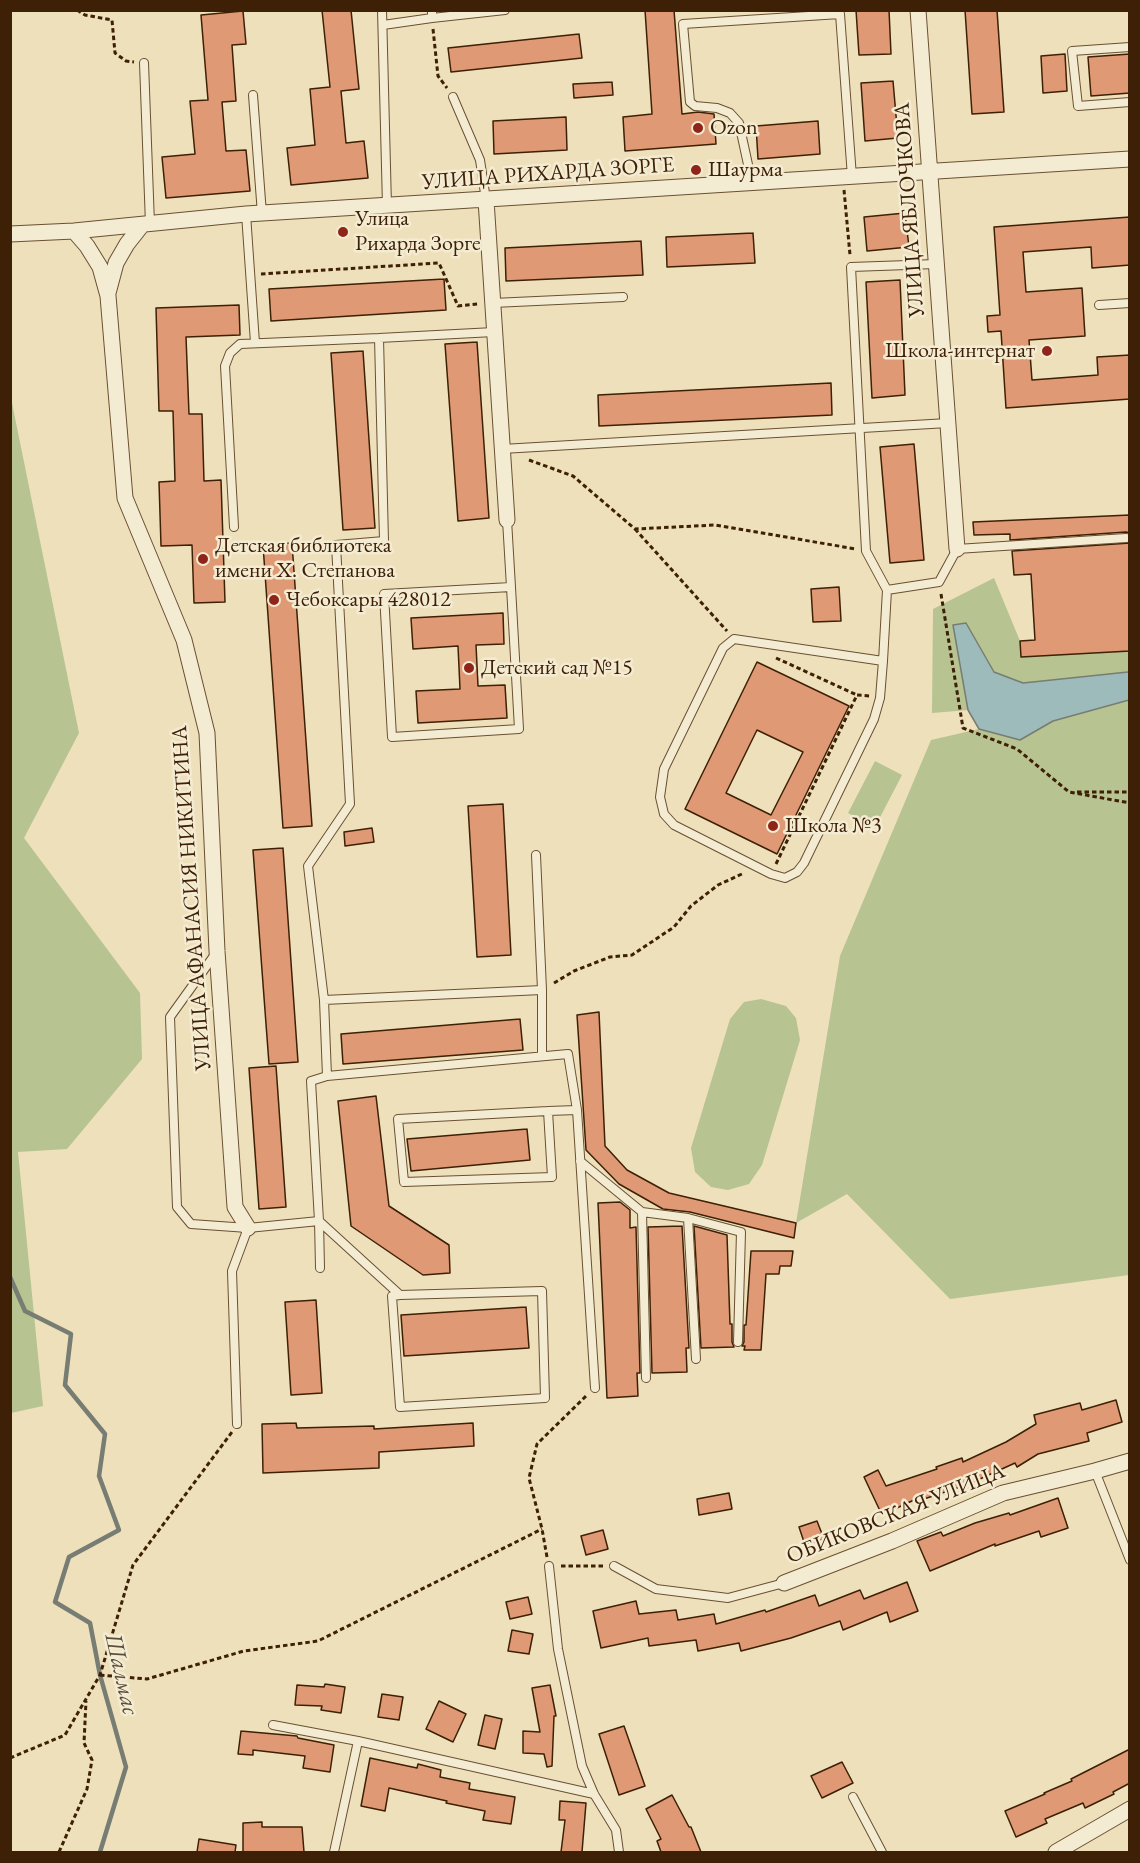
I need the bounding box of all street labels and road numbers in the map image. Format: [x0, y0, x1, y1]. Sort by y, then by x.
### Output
street label: УЛИЦА ЯБЛОЧКОВА [889, 102, 931, 318]
street label: УЛИЦА РИХАРДА ЗОРГЕ [421, 152, 675, 196]
street label: УЛИЦА АФАНАСИЯ НИКИТИНА [167, 725, 217, 1071]
street label: ОБИКОВСКАЯ УЛИЦА [783, 1458, 1009, 1570]

